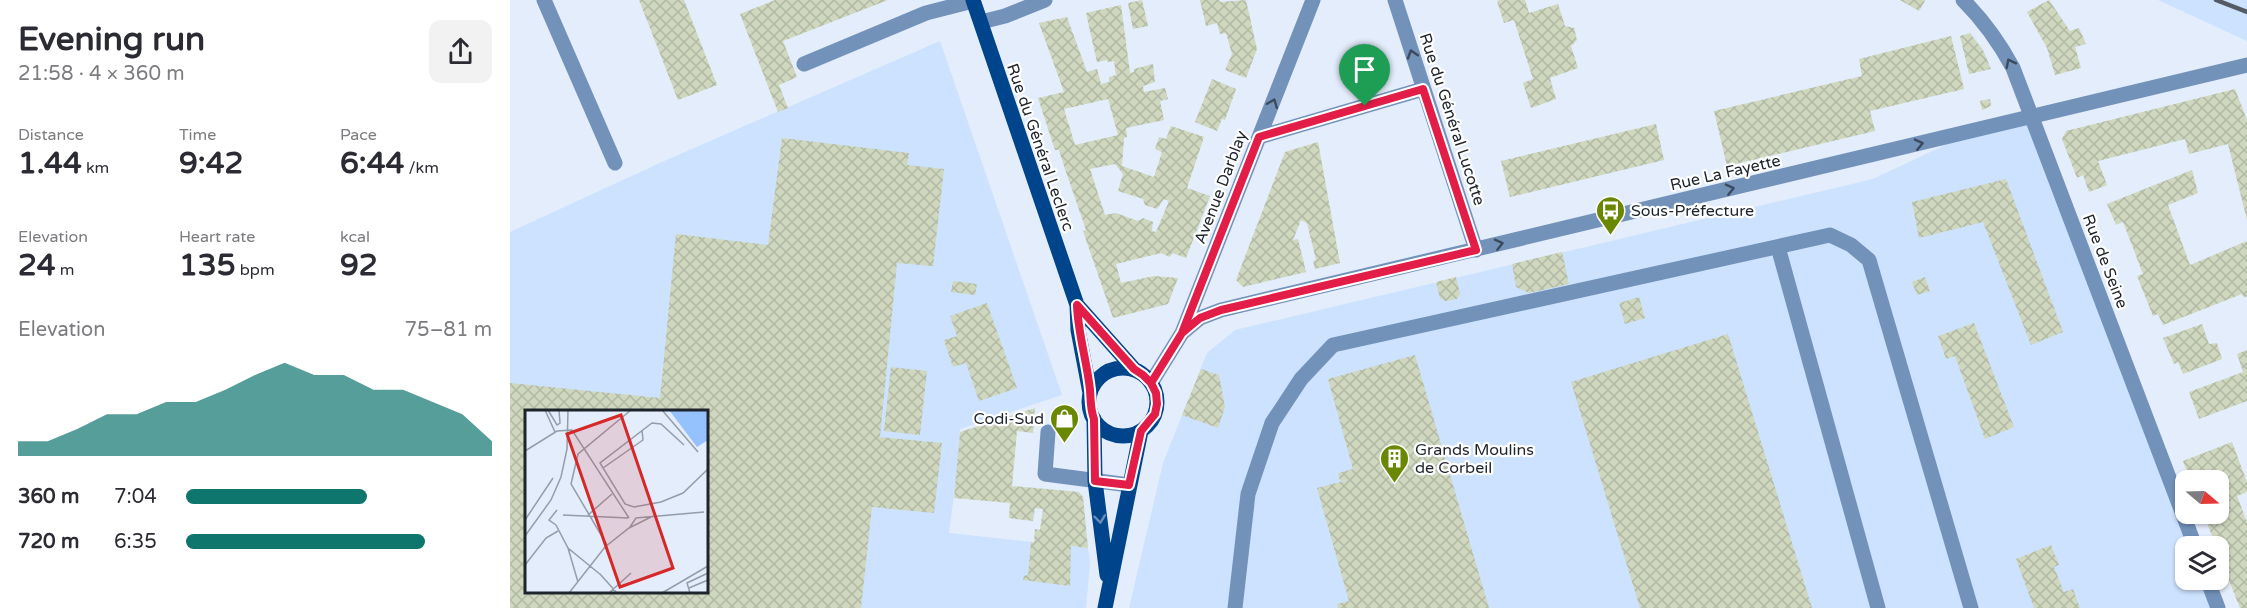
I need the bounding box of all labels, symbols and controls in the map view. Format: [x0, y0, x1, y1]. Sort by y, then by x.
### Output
text: Evening run [18, 20, 205, 59]
button: share [429, 20, 492, 83]
street label: Rue du Général Lucotte [1415, 31, 1489, 208]
pin [1339, 44, 1390, 106]
one-way arrow [1407, 49, 1420, 60]
icon: arrive [1348, 53, 1381, 86]
one-way arrow [2006, 59, 2017, 69]
street label: Rue du Général Leclerc [1002, 61, 1078, 234]
text: 21:58 · 4 × 360 m [18, 62, 185, 86]
one-way arrow [1265, 98, 1278, 108]
text: Distance [18, 125, 84, 145]
text: Time [179, 125, 216, 145]
text: Pace [340, 125, 377, 145]
street label: Avenue Darblay [1190, 127, 1252, 247]
one-way arrow [1914, 139, 1924, 152]
text: 1.44 [18, 145, 82, 182]
text: 9:42 [179, 145, 243, 182]
text: 6:44 [340, 145, 404, 182]
street label: Rue La Fayette [1668, 151, 1782, 195]
text: km [82, 158, 109, 178]
text: /km [404, 158, 439, 178]
one-way arrow [1724, 184, 1734, 197]
bus stop icon: Sous-Préfecture [1594, 194, 1626, 236]
place label: Sous-Préfecture [1631, 201, 1754, 221]
street label: Rue de Seine [2078, 211, 2132, 311]
text: Elevation [18, 227, 88, 247]
text: Heart rate [179, 227, 255, 247]
text: kcal [340, 227, 370, 247]
one-way arrow [1494, 239, 1504, 252]
text: 24 [18, 247, 56, 284]
text: 135 [179, 247, 236, 284]
text: 92 [340, 247, 378, 284]
text: m [56, 260, 75, 280]
text: bpm [236, 260, 275, 280]
text: Elevation [18, 318, 105, 342]
text: 75–81 m [405, 318, 492, 342]
shop icon: Codi-Sud [1049, 402, 1081, 444]
place label: Codi-Sud [974, 409, 1044, 429]
inset map [525, 410, 708, 593]
place label: Grands Moulins de Corbeil [1415, 440, 1534, 478]
building icon: Grands Moulins de Corbeil [1378, 442, 1410, 484]
north arrow [2175, 470, 2229, 524]
map controls [2175, 470, 2229, 590]
text: 360 m [18, 485, 79, 509]
text: 7:04 [114, 485, 157, 509]
one-way arrow [1093, 514, 1106, 523]
text: 720 m [18, 530, 79, 554]
text: 6:35 [114, 530, 157, 554]
button: layers [2175, 536, 2229, 590]

